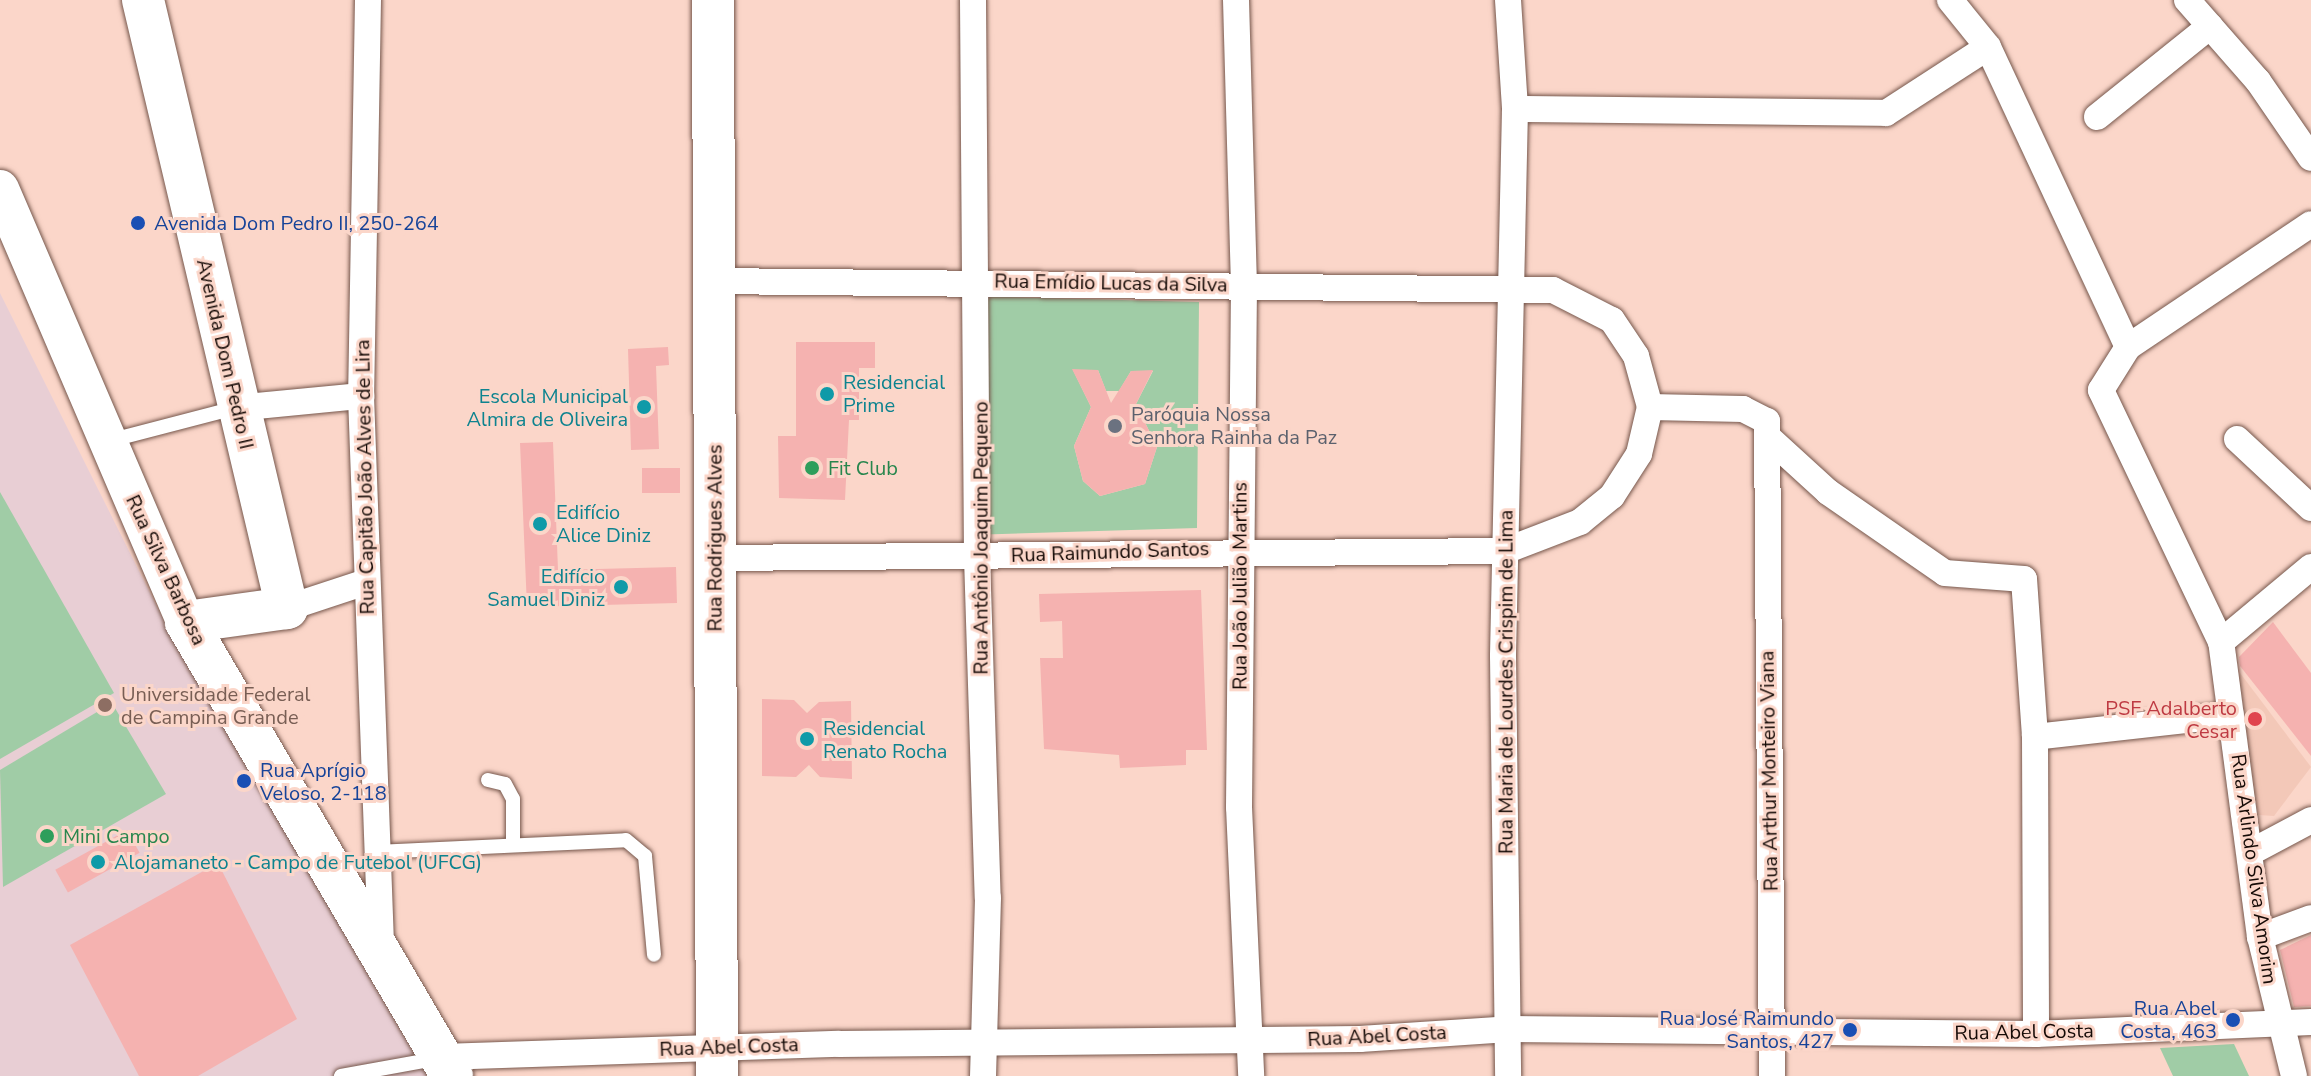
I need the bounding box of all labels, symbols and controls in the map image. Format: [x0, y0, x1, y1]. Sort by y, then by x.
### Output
place label: Avenida Dom Pedro II, 250-264 [154, 211, 439, 235]
marker: Avenida Dom Pedro II, 250-264 [129, 214, 147, 232]
street label: Avenida Dom Pedro II [191, 257, 259, 451]
street label: Rua Emídio Lucas da Silva [994, 269, 1228, 297]
street label: Rua Capitão João Alves de Lira [351, 339, 379, 615]
place label: Residencial Prime [843, 370, 945, 417]
place label: Escola Municipal Almira de Oliveira [467, 384, 628, 431]
marker: Residencial Prime [818, 385, 836, 403]
marker: Escola Municipal Almira de Oliveira [635, 398, 653, 416]
street label: Rua Antônio Joaquim Pequeno [969, 401, 993, 675]
place label: Paróquia Nossa Senhora Rainha da Paz [1131, 402, 1337, 449]
marker: Paróquia Nossa Senhora Rainha da Paz [1106, 417, 1124, 435]
street label: Rua Rodrigues Alves [703, 444, 727, 632]
place label: Fit Club [828, 456, 898, 480]
marker: Fit Club [803, 459, 821, 477]
street label: Rua João Julião Martins [1228, 482, 1252, 690]
street label: Rua Silva Barbosa [121, 491, 211, 649]
place label: Edifício Alice Diniz [556, 500, 651, 547]
street label: Rua Maria de Lourdes Crispim de Lima [1494, 510, 1518, 854]
marker: Edifício Alice Diniz [531, 515, 549, 533]
street label: Rua Raimundo Santos [1010, 537, 1210, 567]
place label: Edifício Samuel Diniz [487, 564, 605, 611]
marker: Edifício Samuel Diniz [612, 578, 630, 596]
street label: Rua Arthur Monteiro Viana [1755, 651, 1783, 891]
place label: Universidade Federal de Campina Grande [121, 682, 310, 729]
marker: Universidade Federal de Campina Grande [96, 696, 114, 714]
place label: PSF Adalberto Cesar [2105, 696, 2237, 743]
marker: PSF Adalberto Cesar [2244, 708, 2266, 730]
place label: Residencial Renato Rocha [823, 716, 947, 763]
marker: Residencial Renato Rocha [798, 730, 816, 748]
street label: Rua Arlindo Silva Amorim [2226, 752, 2282, 986]
place label: Rua Aprígio Veloso, 2-118 [260, 758, 387, 805]
marker: Rua Aprígio Veloso, 2-118 [235, 772, 253, 790]
place label: Mini Campo [63, 824, 170, 848]
marker: Mini Campo [38, 827, 56, 845]
place label: Alojamaneto - Campo de Futebol (UFCG) [114, 850, 482, 874]
marker: Alojamaneto - Campo de Futebol (UFCG) [89, 853, 107, 871]
place label: Rua Abel Costa, 463 [2120, 996, 2217, 1043]
place label: Rua José Raimundo Santos, 427 [1660, 1006, 1834, 1053]
marker: Rua Abel Costa, 463 [2224, 1011, 2242, 1029]
street label: Rua Abel Costa [1954, 1019, 2094, 1045]
street label: Rua Abel Costa [1307, 1020, 1447, 1052]
marker: Rua José Raimundo Santos, 427 [1841, 1021, 1859, 1039]
street label: Rua Abel Costa [659, 1033, 799, 1061]

